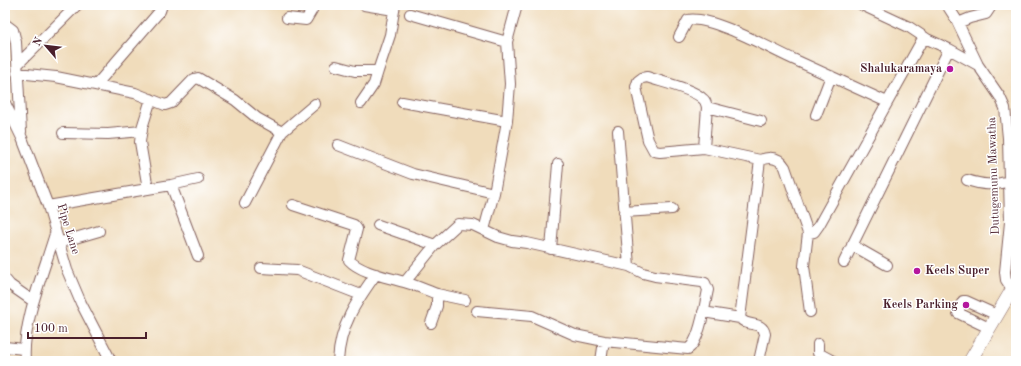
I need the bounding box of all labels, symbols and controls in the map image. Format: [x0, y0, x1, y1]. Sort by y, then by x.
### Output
north arrow [26, 26, 66, 66]
text: N [32, 35, 46, 48]
place label: Shalukaramaya [860, 63, 942, 75]
marker: Shalukaramaya [945, 64, 955, 74]
street label: Dutugemunu Mawatha [986, 117, 1002, 235]
street label: Pipe Lane [55, 202, 82, 256]
place label: Keels Super [925, 265, 989, 277]
marker: Keels Super [912, 266, 922, 276]
place label: Keels Parking [882, 299, 958, 311]
marker: Keels Parking [961, 300, 971, 310]
scale bar [28, 314, 146, 340]
text: 100 m [34, 323, 68, 335]

